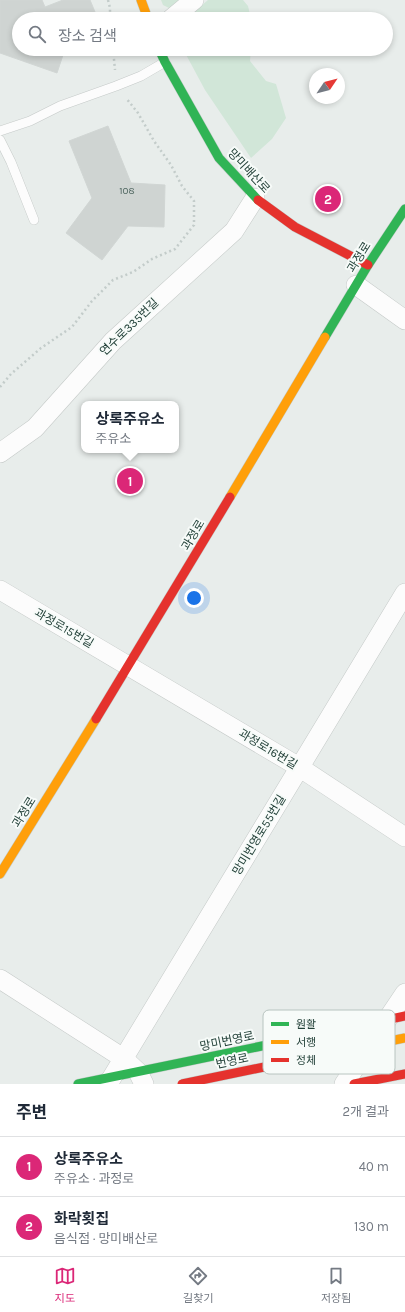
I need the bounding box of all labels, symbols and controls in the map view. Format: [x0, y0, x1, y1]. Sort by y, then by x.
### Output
search box [12, 12, 393, 56]
icon: search [26, 23, 48, 45]
text: 장소 검색 [58, 27, 117, 45]
north arrow [309, 68, 345, 104]
street label: 망미배산로 [225, 146, 273, 196]
pin: 2 [315, 184, 341, 214]
house number: 108 [119, 185, 135, 197]
street label: 과정로 [344, 239, 374, 275]
street label: 연수로335번길 [97, 296, 161, 358]
popup [81, 401, 179, 453]
text: 상록주유소 [95, 410, 165, 428]
text: 주유소 [95, 431, 131, 446]
pin: 1 [117, 466, 143, 496]
street label: 과정로 [178, 517, 208, 553]
your location [184, 588, 204, 608]
street label: 과정로15번길 [32, 605, 96, 651]
street label: 과정로16번길 [236, 726, 300, 772]
street label: 망미번영로55번길 [230, 792, 288, 878]
street label: 과정로 [9, 794, 39, 830]
legend [263, 1010, 395, 1074]
text: 원활 [296, 1018, 316, 1031]
street label: 망미번영로 [199, 1028, 255, 1054]
text: 서행 [296, 1036, 316, 1049]
street label: 번영로 [214, 1051, 250, 1071]
text: 정체 [296, 1054, 316, 1067]
text: 주변 [16, 1102, 47, 1122]
text: 2개 결과 [342, 1104, 389, 1119]
text: 상록주유소 [54, 1150, 123, 1168]
text: 1 [27, 1159, 31, 1174]
text: 40 m [359, 1159, 389, 1174]
text: 주유소 · 과정로 [54, 1171, 134, 1186]
text: 화락횟집 [54, 1210, 109, 1228]
text: 2 [25, 1219, 33, 1234]
text: 130 m [354, 1219, 389, 1234]
text: 음식점 · 망미배산로 [54, 1231, 158, 1246]
tab: 지도 [54, 1265, 76, 1305]
tab: 길찾기 [183, 1265, 213, 1305]
tab: 저장됨 [321, 1265, 351, 1305]

